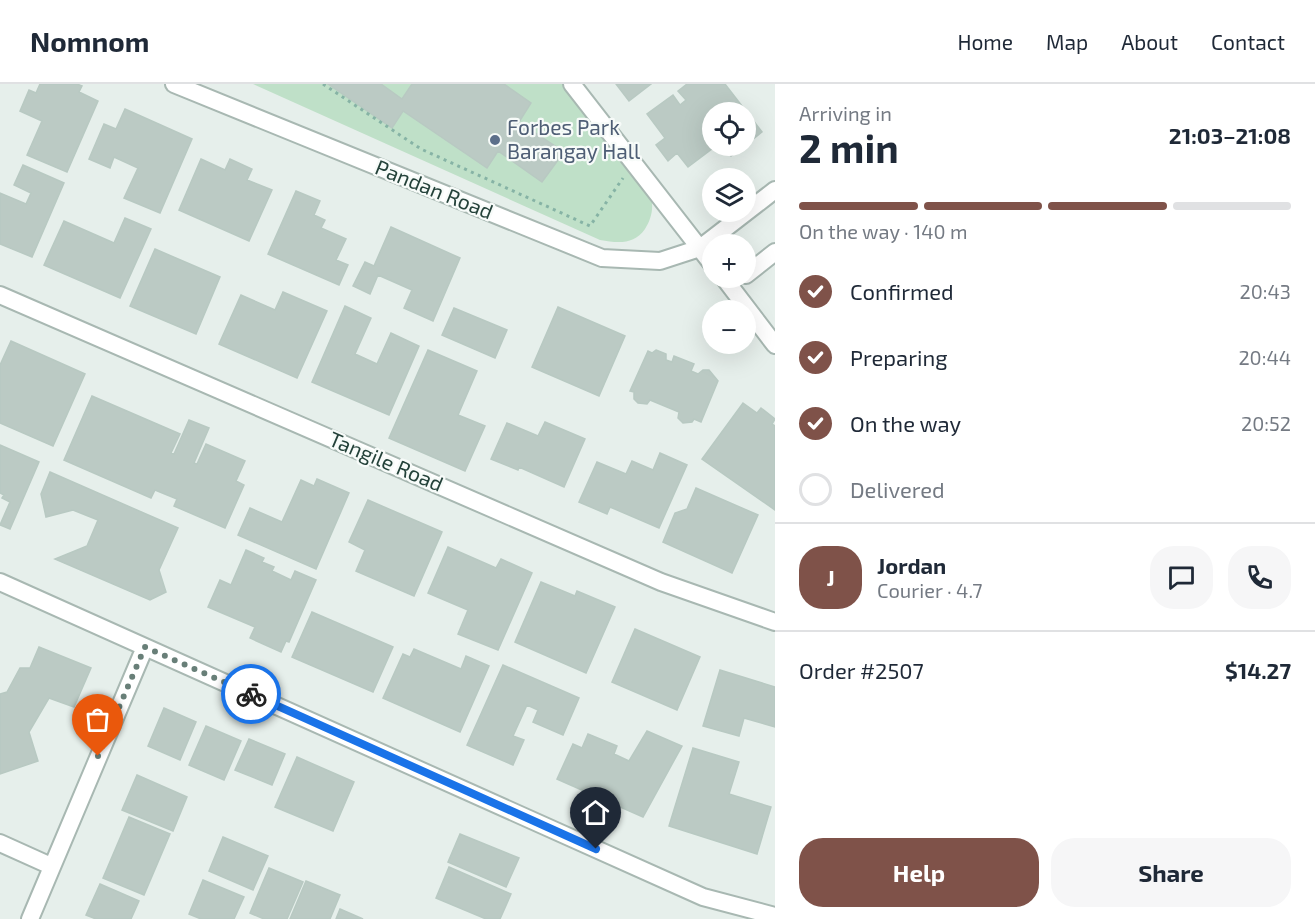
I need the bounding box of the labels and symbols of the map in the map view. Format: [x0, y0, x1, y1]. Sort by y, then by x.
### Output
place label: Forbes Park Barangay Hall [507, 114, 641, 163]
marker: Forbes Park Barangay Hall [488, 133, 502, 147]
street label: Pandan Road [372, 154, 497, 224]
street label: Tangile Road [326, 425, 447, 496]
courier [221, 664, 281, 724]
pin [72, 694, 123, 756]
pin [570, 787, 621, 849]

